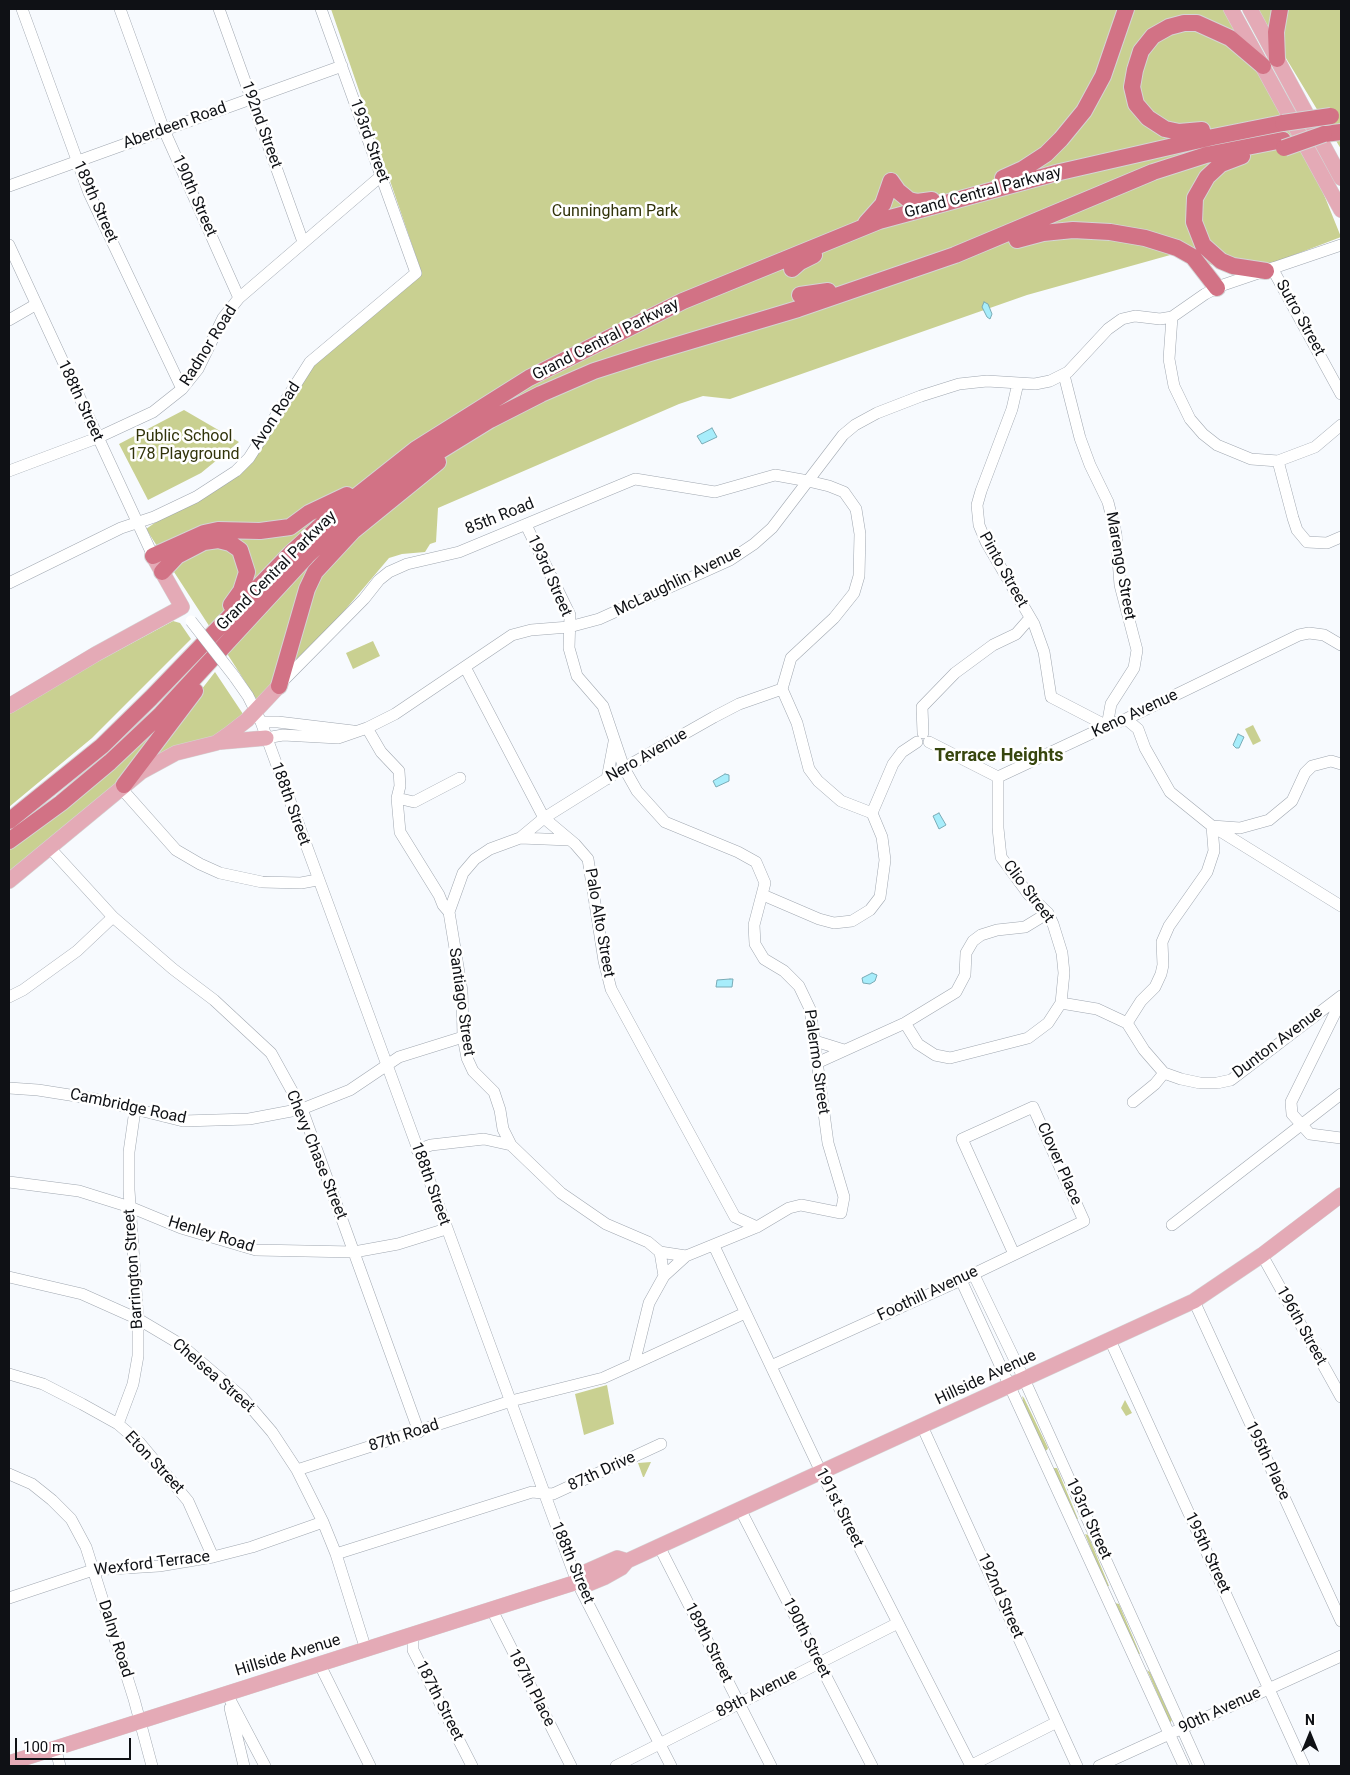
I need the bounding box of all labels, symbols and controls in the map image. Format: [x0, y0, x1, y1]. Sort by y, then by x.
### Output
street label: 192nd Street [236, 79, 286, 171]
street label: 193rd Street [345, 97, 393, 185]
street label: Aberdeen Road [121, 98, 229, 154]
street label: 190th Street [167, 152, 221, 240]
street label: 189th Street [68, 158, 122, 246]
street label: Grand Central Parkway [902, 163, 1064, 223]
park label: Cunningham Park [552, 202, 678, 222]
street label: Sutro Street [1271, 277, 1329, 359]
street label: Grand Central Parkway [530, 295, 682, 385]
street label: Radnor Road [177, 302, 241, 390]
street label: 188th Street [53, 357, 107, 445]
street label: Avon Road [247, 379, 305, 453]
park label: Public School 178 Playground [128, 427, 240, 465]
street label: 85th Road [463, 494, 537, 540]
street label: Grand Central Parkway [213, 507, 341, 635]
street label: Marengo Street [1101, 510, 1139, 622]
street label: Pinto Street [974, 529, 1032, 611]
street label: 193rd Street [522, 532, 576, 620]
street label: McLaughlin Avenue [611, 543, 745, 621]
street label: Keno Avenue [1089, 686, 1181, 742]
street label: Nero Avenue [603, 725, 691, 787]
district label: Terrace Heights [934, 745, 1064, 767]
street label: 188th Street [266, 760, 314, 848]
street label: Clio Street [998, 857, 1058, 927]
street label: Palo Alto Street [580, 867, 618, 979]
street label: Santiago Street [444, 947, 478, 1057]
street label: Dunton Avenue [1229, 1003, 1327, 1083]
street label: Palermo Street [799, 1008, 833, 1116]
street label: Cambridge Road [68, 1085, 188, 1129]
street label: Chevy Chase Street [281, 1088, 351, 1222]
street label: Clover Place [1032, 1120, 1086, 1208]
street label: 188th Street [406, 1140, 454, 1228]
street label: Barrington Street [120, 1208, 148, 1330]
street label: Henley Road [166, 1213, 256, 1257]
street label: Foothill Avenue [875, 1262, 981, 1326]
street label: 196th Street [1271, 1283, 1331, 1369]
street label: Chelsea Street [168, 1335, 258, 1417]
street label: Hillside Avenue [933, 1346, 1039, 1410]
street label: 87th Road [366, 1416, 442, 1456]
street label: 195th Place [1240, 1419, 1294, 1503]
street label: Eton Street [120, 1428, 188, 1498]
street label: 87th Drive [565, 1448, 639, 1496]
street label: 191st Street [811, 1465, 867, 1551]
street label: 193rd Street [1061, 1475, 1115, 1563]
street label: 195th Street [1180, 1509, 1234, 1597]
street label: 188th Street [546, 1519, 598, 1607]
street label: Wexford Terrace [93, 1547, 211, 1581]
street label: 192nd Street [973, 1551, 1027, 1641]
street label: 190th Street [778, 1595, 834, 1681]
street label: Dalny Road [93, 1598, 137, 1680]
street label: 189th Street [680, 1600, 736, 1686]
street label: Hillside Avenue [233, 1631, 343, 1681]
street label: 187th Place [503, 1646, 559, 1730]
street label: 187th Street [411, 1658, 467, 1744]
street label: 89th Avenue [713, 1665, 801, 1723]
street label: 90th Avenue [1176, 1684, 1264, 1738]
north arrow [1285, 1710, 1335, 1760]
text: N [1305, 1712, 1315, 1728]
scale bar [18, 1728, 134, 1760]
text: 100 m [23, 1738, 65, 1756]

